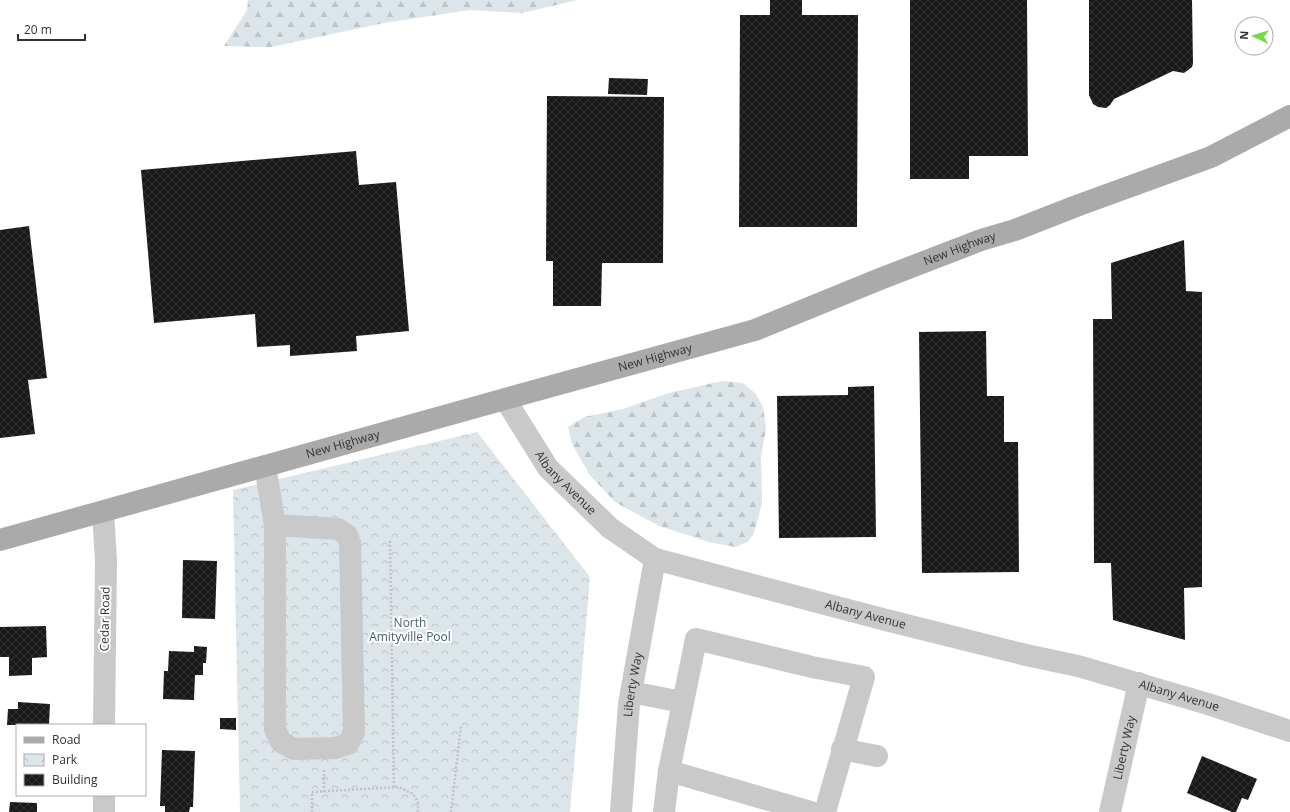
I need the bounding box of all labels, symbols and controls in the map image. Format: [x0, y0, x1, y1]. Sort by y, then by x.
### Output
scale bar [18, 16, 85, 42]
north arrow [1234, 16, 1274, 56]
text: 20 m [24, 21, 52, 38]
text: N [1236, 30, 1251, 40]
street label: New Highway [921, 227, 999, 269]
street label: New Highway [616, 339, 695, 375]
street label: New Highway [304, 425, 383, 462]
street label: Albany Avenue [531, 447, 601, 519]
street label: Cedar Road [95, 586, 114, 652]
street label: Albany Avenue [823, 595, 908, 633]
park label: North Amityville Pool [369, 614, 451, 645]
street label: Liberty Way [619, 650, 646, 718]
street label: Albany Avenue [1137, 675, 1222, 715]
street label: Liberty Way [1109, 713, 1140, 781]
legend [16, 724, 146, 796]
text: Road [52, 731, 81, 748]
text: Park [52, 751, 78, 768]
text: Building [52, 771, 98, 788]

